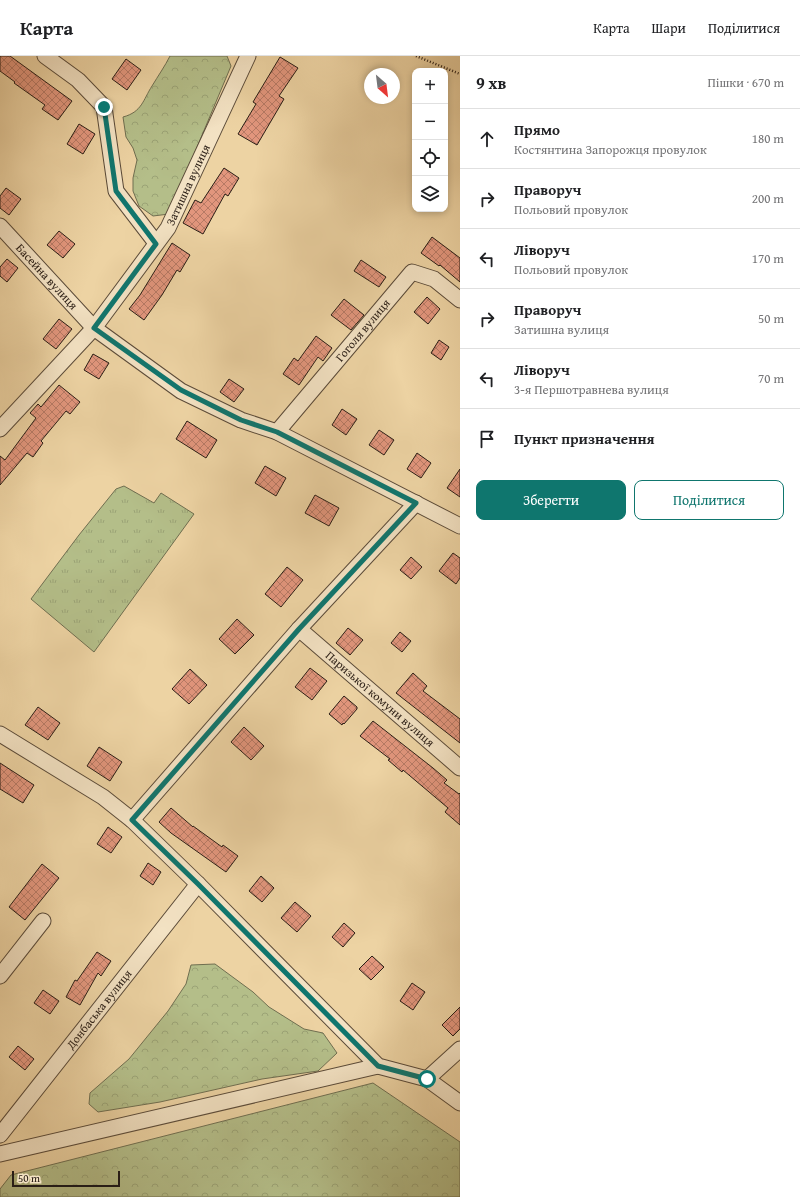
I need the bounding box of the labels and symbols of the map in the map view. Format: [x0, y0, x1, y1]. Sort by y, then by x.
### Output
north arrow [364, 68, 400, 104]
route end [95, 98, 113, 116]
street label: Затишна вулиця [161, 141, 214, 228]
street label: Басейна вулиця [12, 240, 82, 313]
street label: Гоголя вулиця [331, 295, 394, 365]
street label: Паризької комуни вулиця [322, 647, 439, 750]
street label: Донбаська вулиця [61, 966, 135, 1053]
route start [418, 1070, 436, 1088]
scale bar [12, 1169, 120, 1188]

